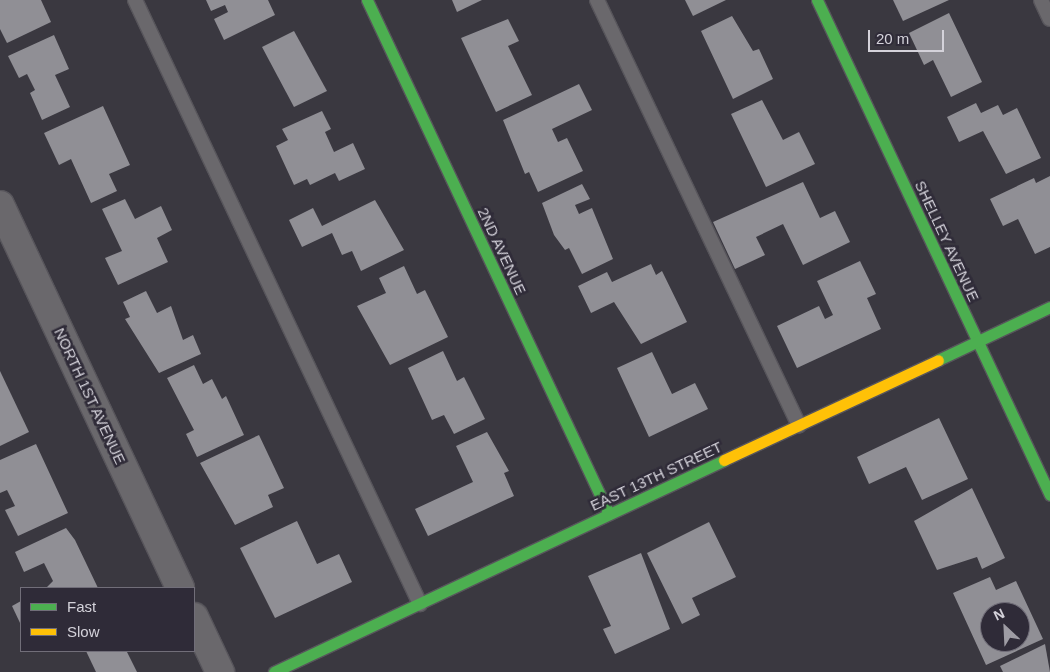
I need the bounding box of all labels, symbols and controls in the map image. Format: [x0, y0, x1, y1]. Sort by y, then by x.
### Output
scale bar [870, 20, 946, 52]
text: 20 m [876, 30, 909, 47]
street label: SHELLEY AVENUE [911, 177, 983, 305]
street label: 2ND AVENUE [474, 204, 530, 298]
street label: NORTH 1ST AVENUE [50, 324, 130, 468]
street label: EAST 13TH STREET [587, 438, 725, 514]
legend [20, 587, 195, 652]
text: Fast [67, 598, 96, 615]
north arrow [980, 602, 1030, 652]
text: N [991, 605, 1007, 624]
text: Slow [67, 623, 100, 640]

